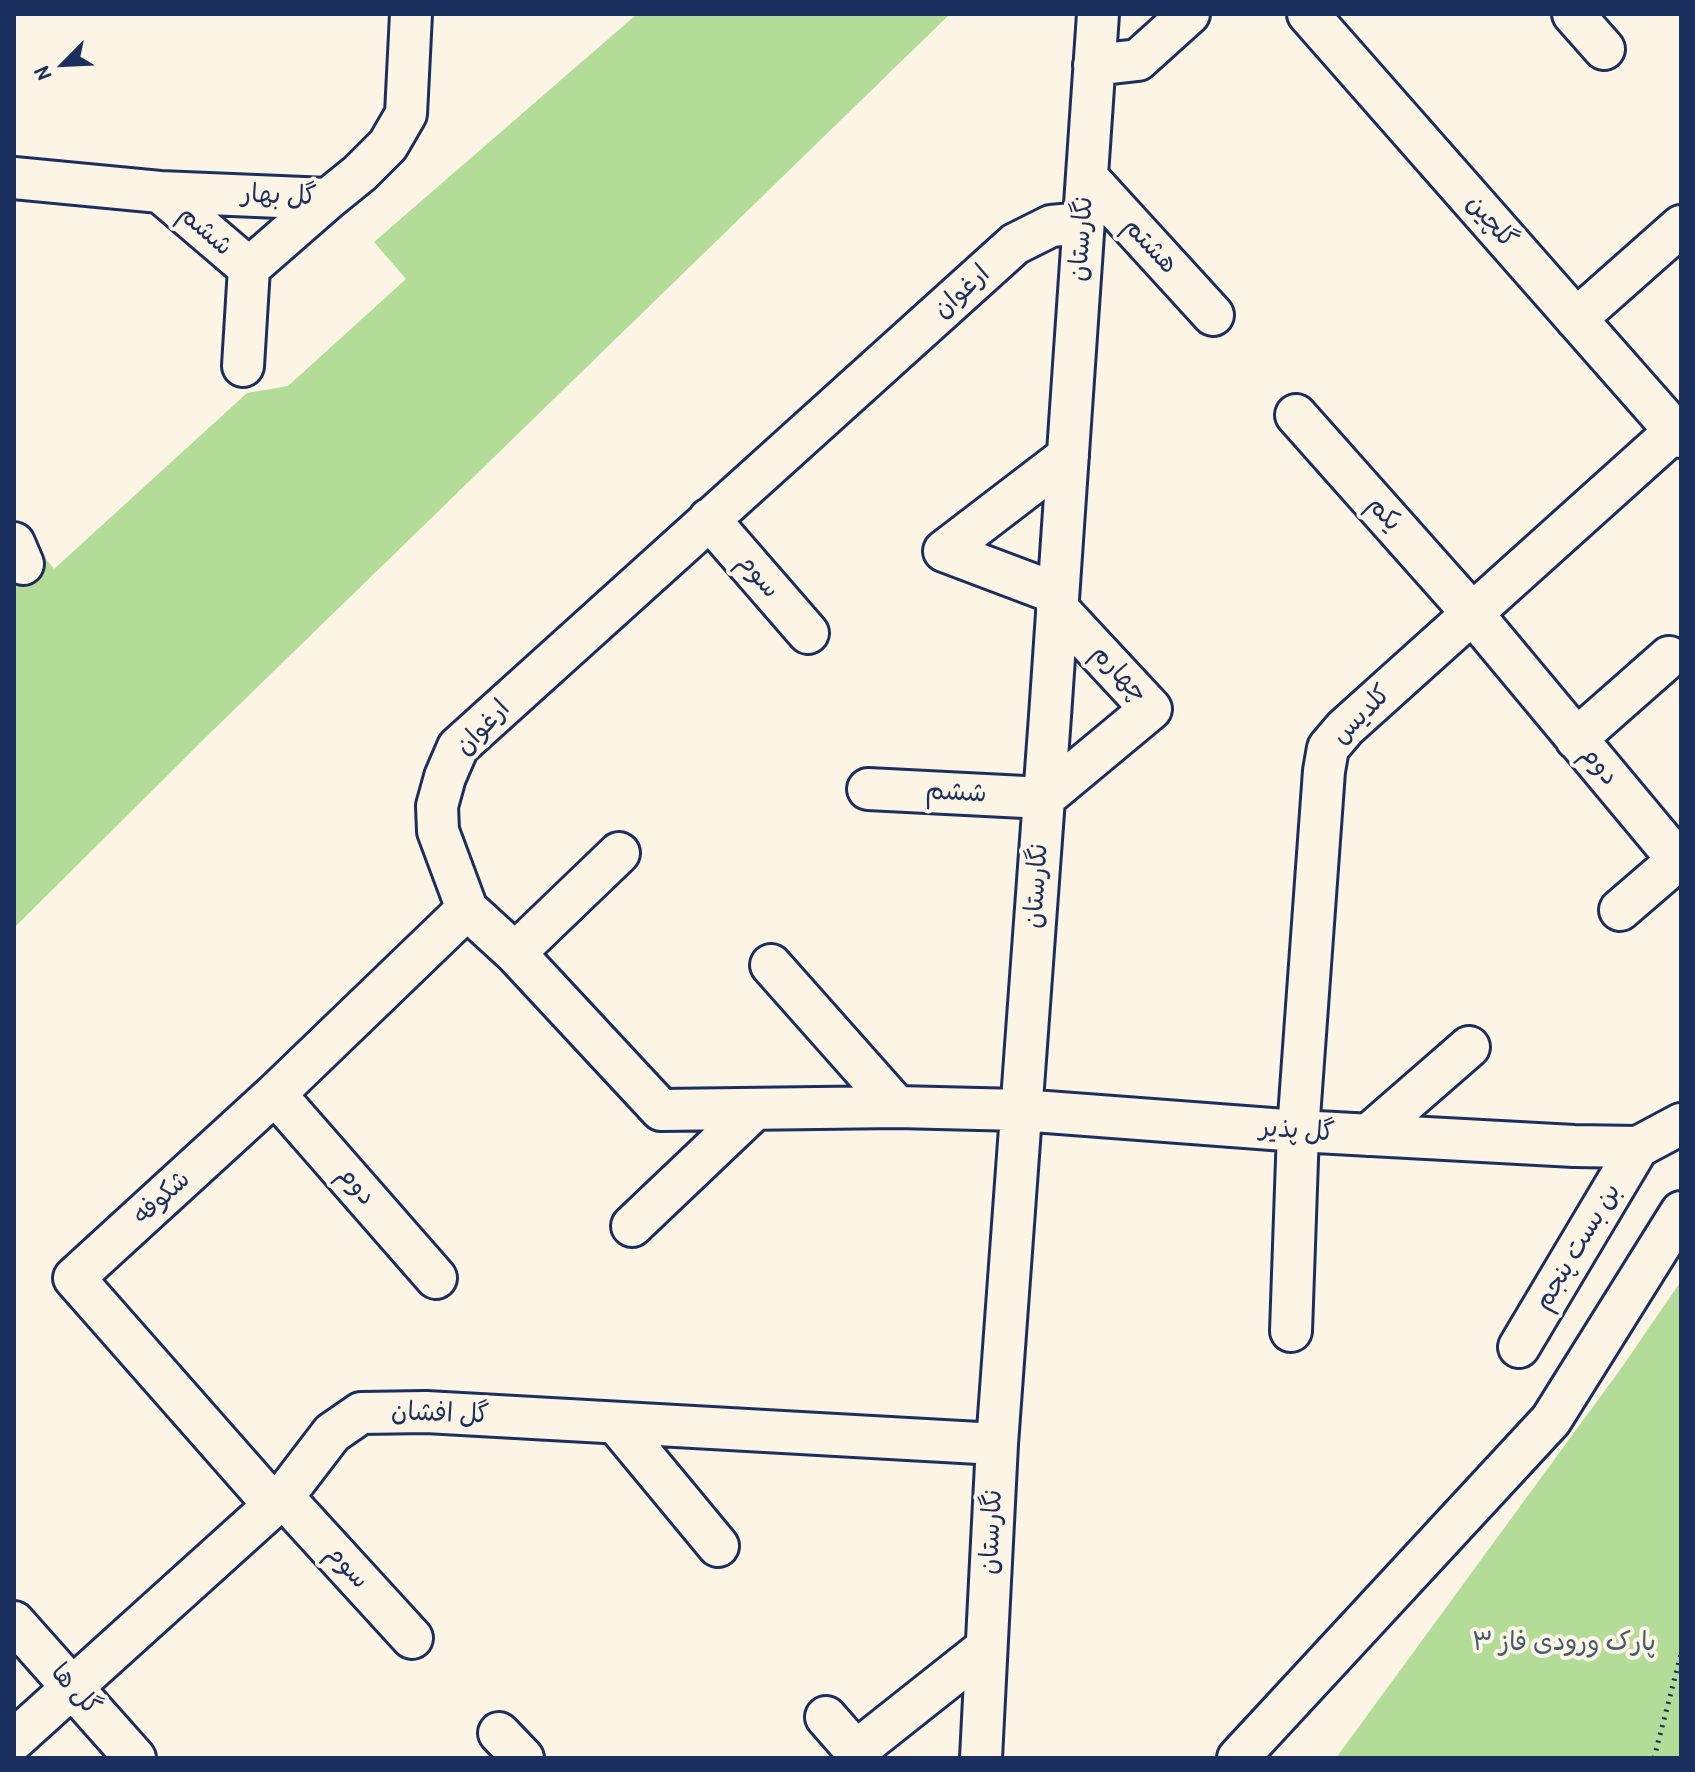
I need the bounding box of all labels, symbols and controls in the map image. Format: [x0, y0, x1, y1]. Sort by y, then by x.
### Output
north arrow [24, 24, 104, 104]
text: N [26, 62, 58, 85]
street label: گل بهار [241, 179, 317, 213]
street label: گلچین [1459, 189, 1523, 255]
street label: نگارستان [1063, 195, 1101, 283]
street label: ششم [172, 199, 238, 263]
street label: هشتم [1116, 211, 1184, 281]
street label: ارغوان [927, 259, 997, 325]
street label: یکم [1360, 490, 1408, 538]
street label: سوم [730, 547, 786, 605]
street label: چهارم [1084, 638, 1154, 710]
street label: کلدیس [1326, 679, 1398, 751]
street label: ارغوان [449, 694, 517, 762]
street label: دوم [1573, 740, 1625, 792]
street label: ششم [925, 776, 987, 810]
street label: نگارستان [1018, 842, 1056, 930]
street label: گل پذیر [1258, 1113, 1336, 1149]
street label: دوم [330, 1160, 382, 1212]
street label: شکوفه [127, 1164, 197, 1232]
street label: بن بست پنجم [1528, 1178, 1628, 1316]
street label: گل افشان [390, 1397, 490, 1431]
street label: نگارستان [974, 1489, 1010, 1575]
street label: سوم [319, 1538, 375, 1596]
park label: پارک ورودی فاز ۳ [1472, 1627, 1656, 1659]
street label: گل ها [43, 1657, 107, 1723]

